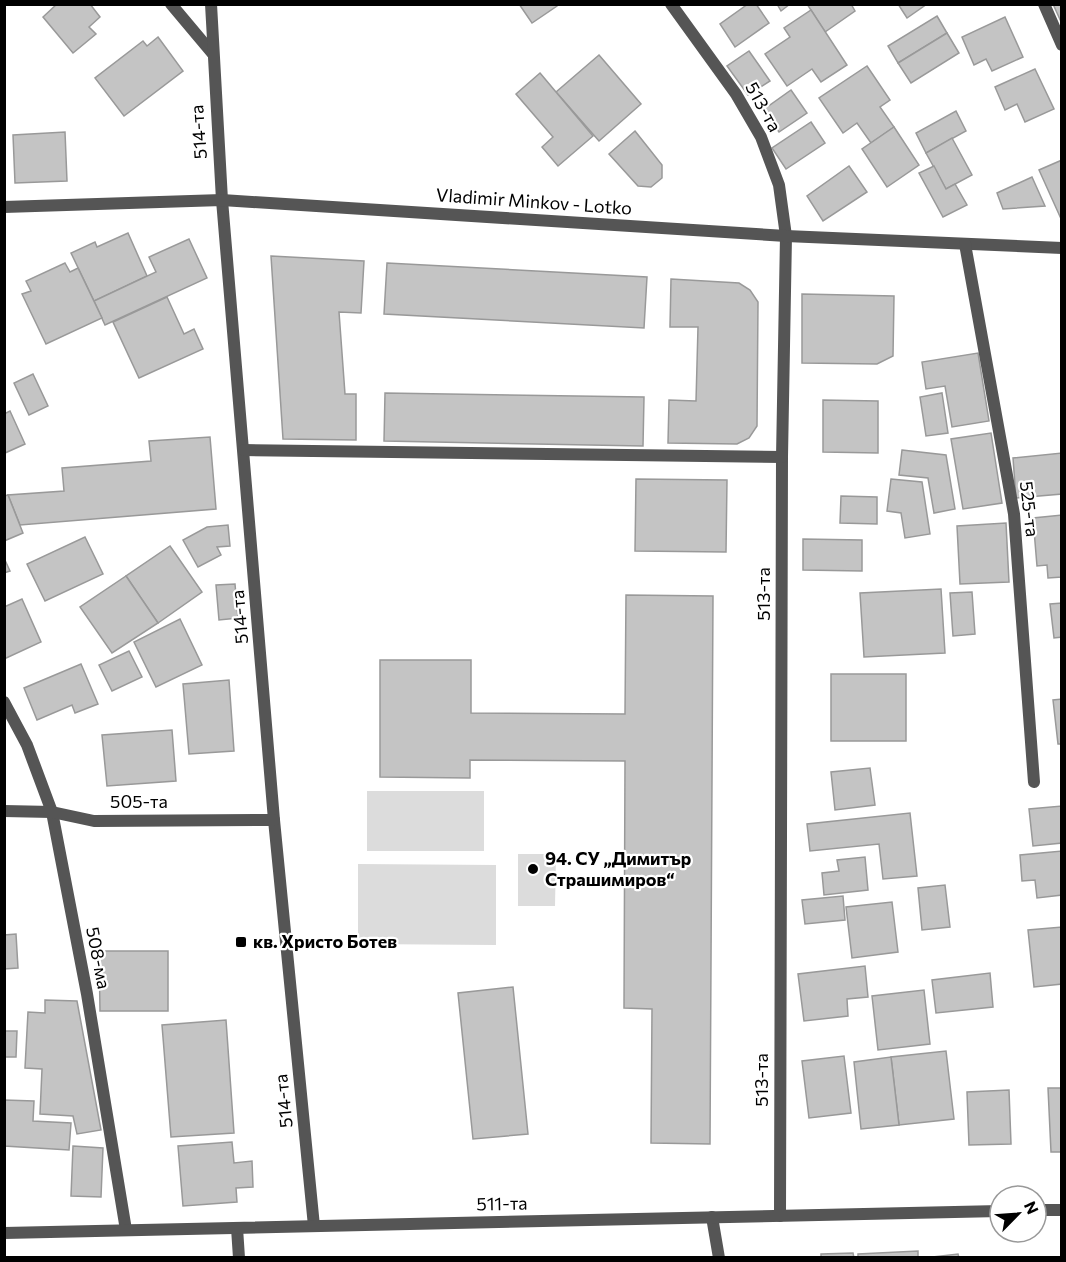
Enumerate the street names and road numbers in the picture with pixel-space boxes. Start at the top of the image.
street label: 513-та [741,78,787,135]
street label: 514-та [185,104,211,160]
street label: Vladimir Minkov - Lotko [435,183,633,219]
street label: 525-та [1016,480,1044,538]
street label: 513-та [752,567,774,621]
street label: 514-та [226,589,252,645]
street label: 505-та [110,790,168,812]
street label: 508-ма [82,925,116,991]
street label: 513-та [750,1053,772,1107]
street label: 514-та [269,1073,297,1129]
street label: 511-та [476,1192,528,1214]

